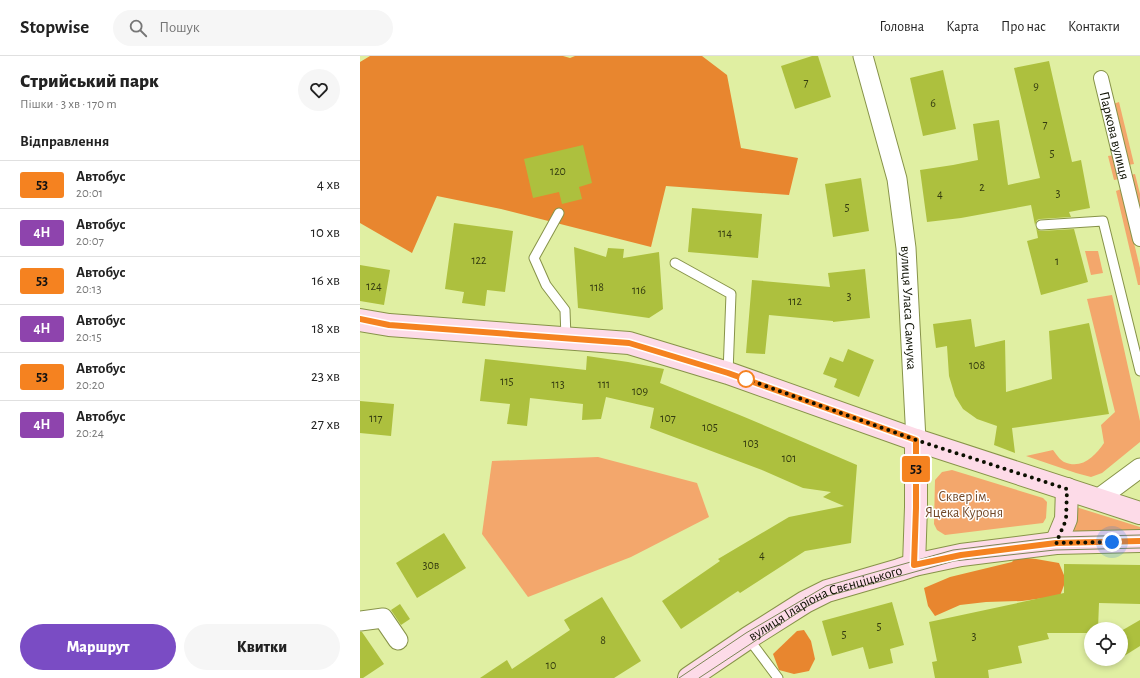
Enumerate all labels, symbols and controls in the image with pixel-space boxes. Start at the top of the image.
search box [113,10,393,46]
icon: search [127,17,149,39]
text: Stopwise [20,18,89,37]
text: Пошук [159,20,200,35]
text: Головна [879,20,924,34]
text: Карта [946,20,979,34]
text: Про нас [1001,20,1046,34]
text: Контакти [1068,20,1120,34]
button: heart [298,69,340,111]
text: Стрийський парк [20,72,159,91]
house number: 7 [803,76,809,88]
house number: 9 [1033,80,1039,92]
street label: Паркова вулиця [1096,90,1131,181]
house number: 6 [930,97,936,109]
text: Пішки · 3 хв · 170 m [20,98,117,111]
house number: 7 [1042,118,1048,130]
text: Відправлення [20,134,109,149]
house number: 5 [1049,147,1055,159]
house number: 120 [550,165,566,177]
text: Автобус [76,169,126,184]
text: 4 хв [317,177,340,192]
text: 53 [36,178,48,192]
house number: 2 [979,181,985,193]
text: 20:01 [76,187,103,200]
house number: 3 [1056,187,1061,199]
house number: 4 [937,188,943,200]
house number: 5 [844,201,850,213]
text: Автобус [76,217,126,232]
text: 10 хв [311,225,340,240]
text: 4Н [34,226,50,240]
house number: 114 [718,227,732,239]
text: 20:07 [76,235,104,248]
street label: вулиця Уласа Самчука [898,245,918,371]
house number: 122 [471,254,487,266]
house number: 1 [1055,255,1059,267]
text: Автобус [76,265,126,280]
text: 16 хв [312,273,340,288]
text: 53 [36,274,48,288]
house number: 124 [366,280,382,292]
house number: 118 [590,281,604,293]
text: 20:13 [76,283,102,296]
house number: 116 [632,284,646,296]
house number: 3 [847,290,852,302]
house number: 112 [788,295,802,307]
text: Автобус [76,313,126,328]
text: 18 хв [312,321,340,336]
text: 4Н [34,322,50,336]
text: 20:15 [76,331,102,344]
house number: 108 [969,359,985,371]
text: Автобус [76,361,126,376]
text: 23 хв [311,369,340,384]
text: 53 [36,370,48,384]
unlabelled marker [737,370,755,388]
house number: 115 [500,375,514,387]
house number: 113 [551,378,565,390]
house number: 111 [598,378,610,390]
text: 20:20 [76,379,105,392]
house number: 109 [632,385,648,397]
text: Автобус [76,409,126,424]
house number: 117 [369,412,383,424]
house number: 107 [660,412,676,424]
text: 27 хв [311,417,340,432]
text: 4Н [34,418,50,432]
house number: 105 [702,421,718,433]
text: 20:24 [76,427,104,440]
house number: 103 [743,437,759,449]
house number: 101 [782,452,796,464]
line badge: 53 [898,456,934,482]
text: 53 [910,462,922,476]
park label: Сквер ім. Яцека Куроня [925,490,1003,520]
your location [1102,532,1122,552]
house number: 4 [759,549,765,561]
house number: 30в [423,559,440,571]
street label: вулиця Іларіона Свєнціцького [746,563,904,644]
house number: 5 [876,620,882,632]
map controls [1084,622,1128,666]
button: locate [1084,622,1128,666]
button: Маршрут [20,624,176,670]
button: Квитки [184,624,340,670]
house number: 5 [841,628,847,640]
house number: 3 [972,630,977,642]
house number: 8 [600,634,606,646]
house number: 10 [546,659,556,671]

